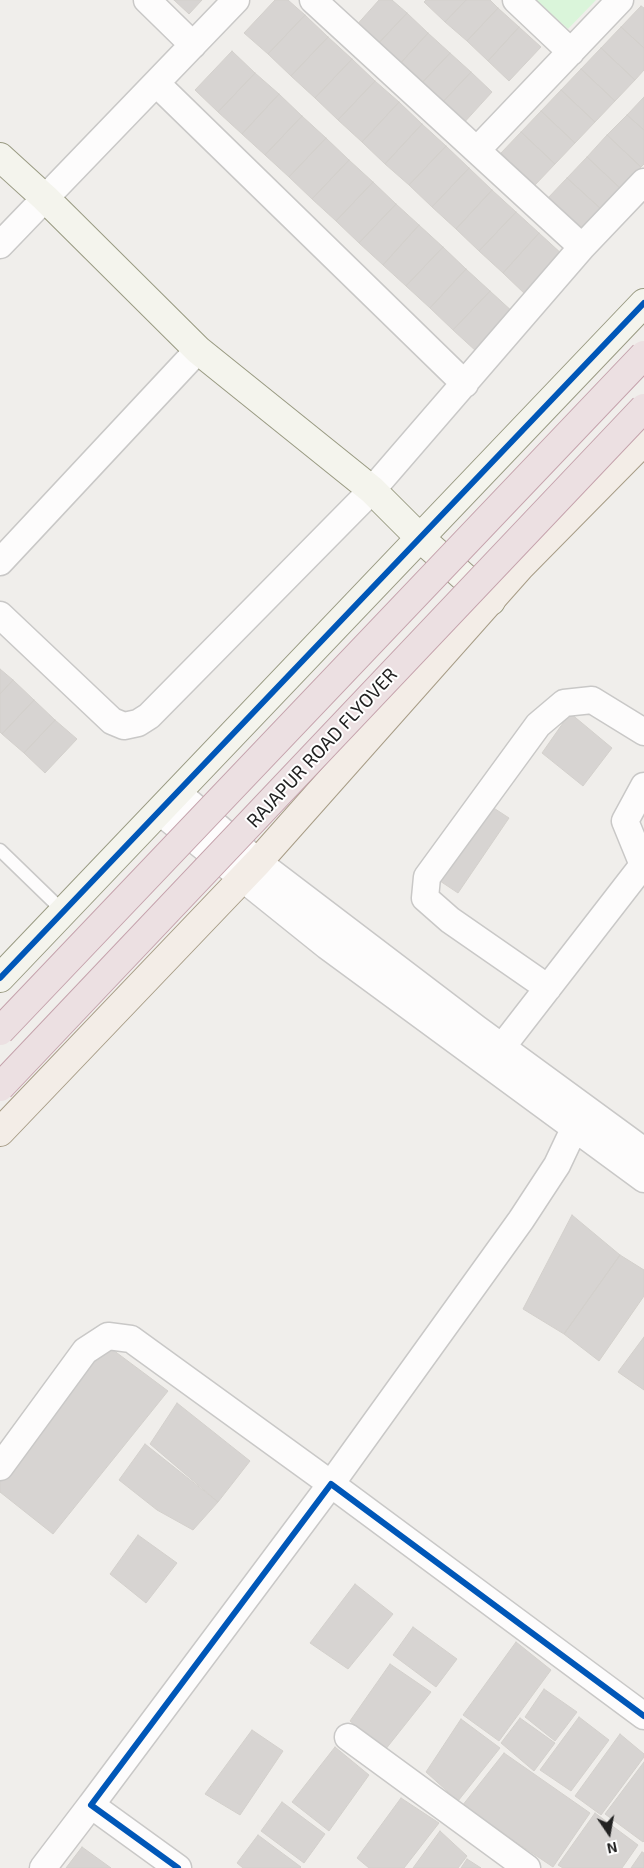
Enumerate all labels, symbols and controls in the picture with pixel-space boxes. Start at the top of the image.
street label: RAJAPUR ROAD FLYOVER [242,663,402,833]
north arrow [584,1808,634,1858]
text: N [606,1839,619,1858]

